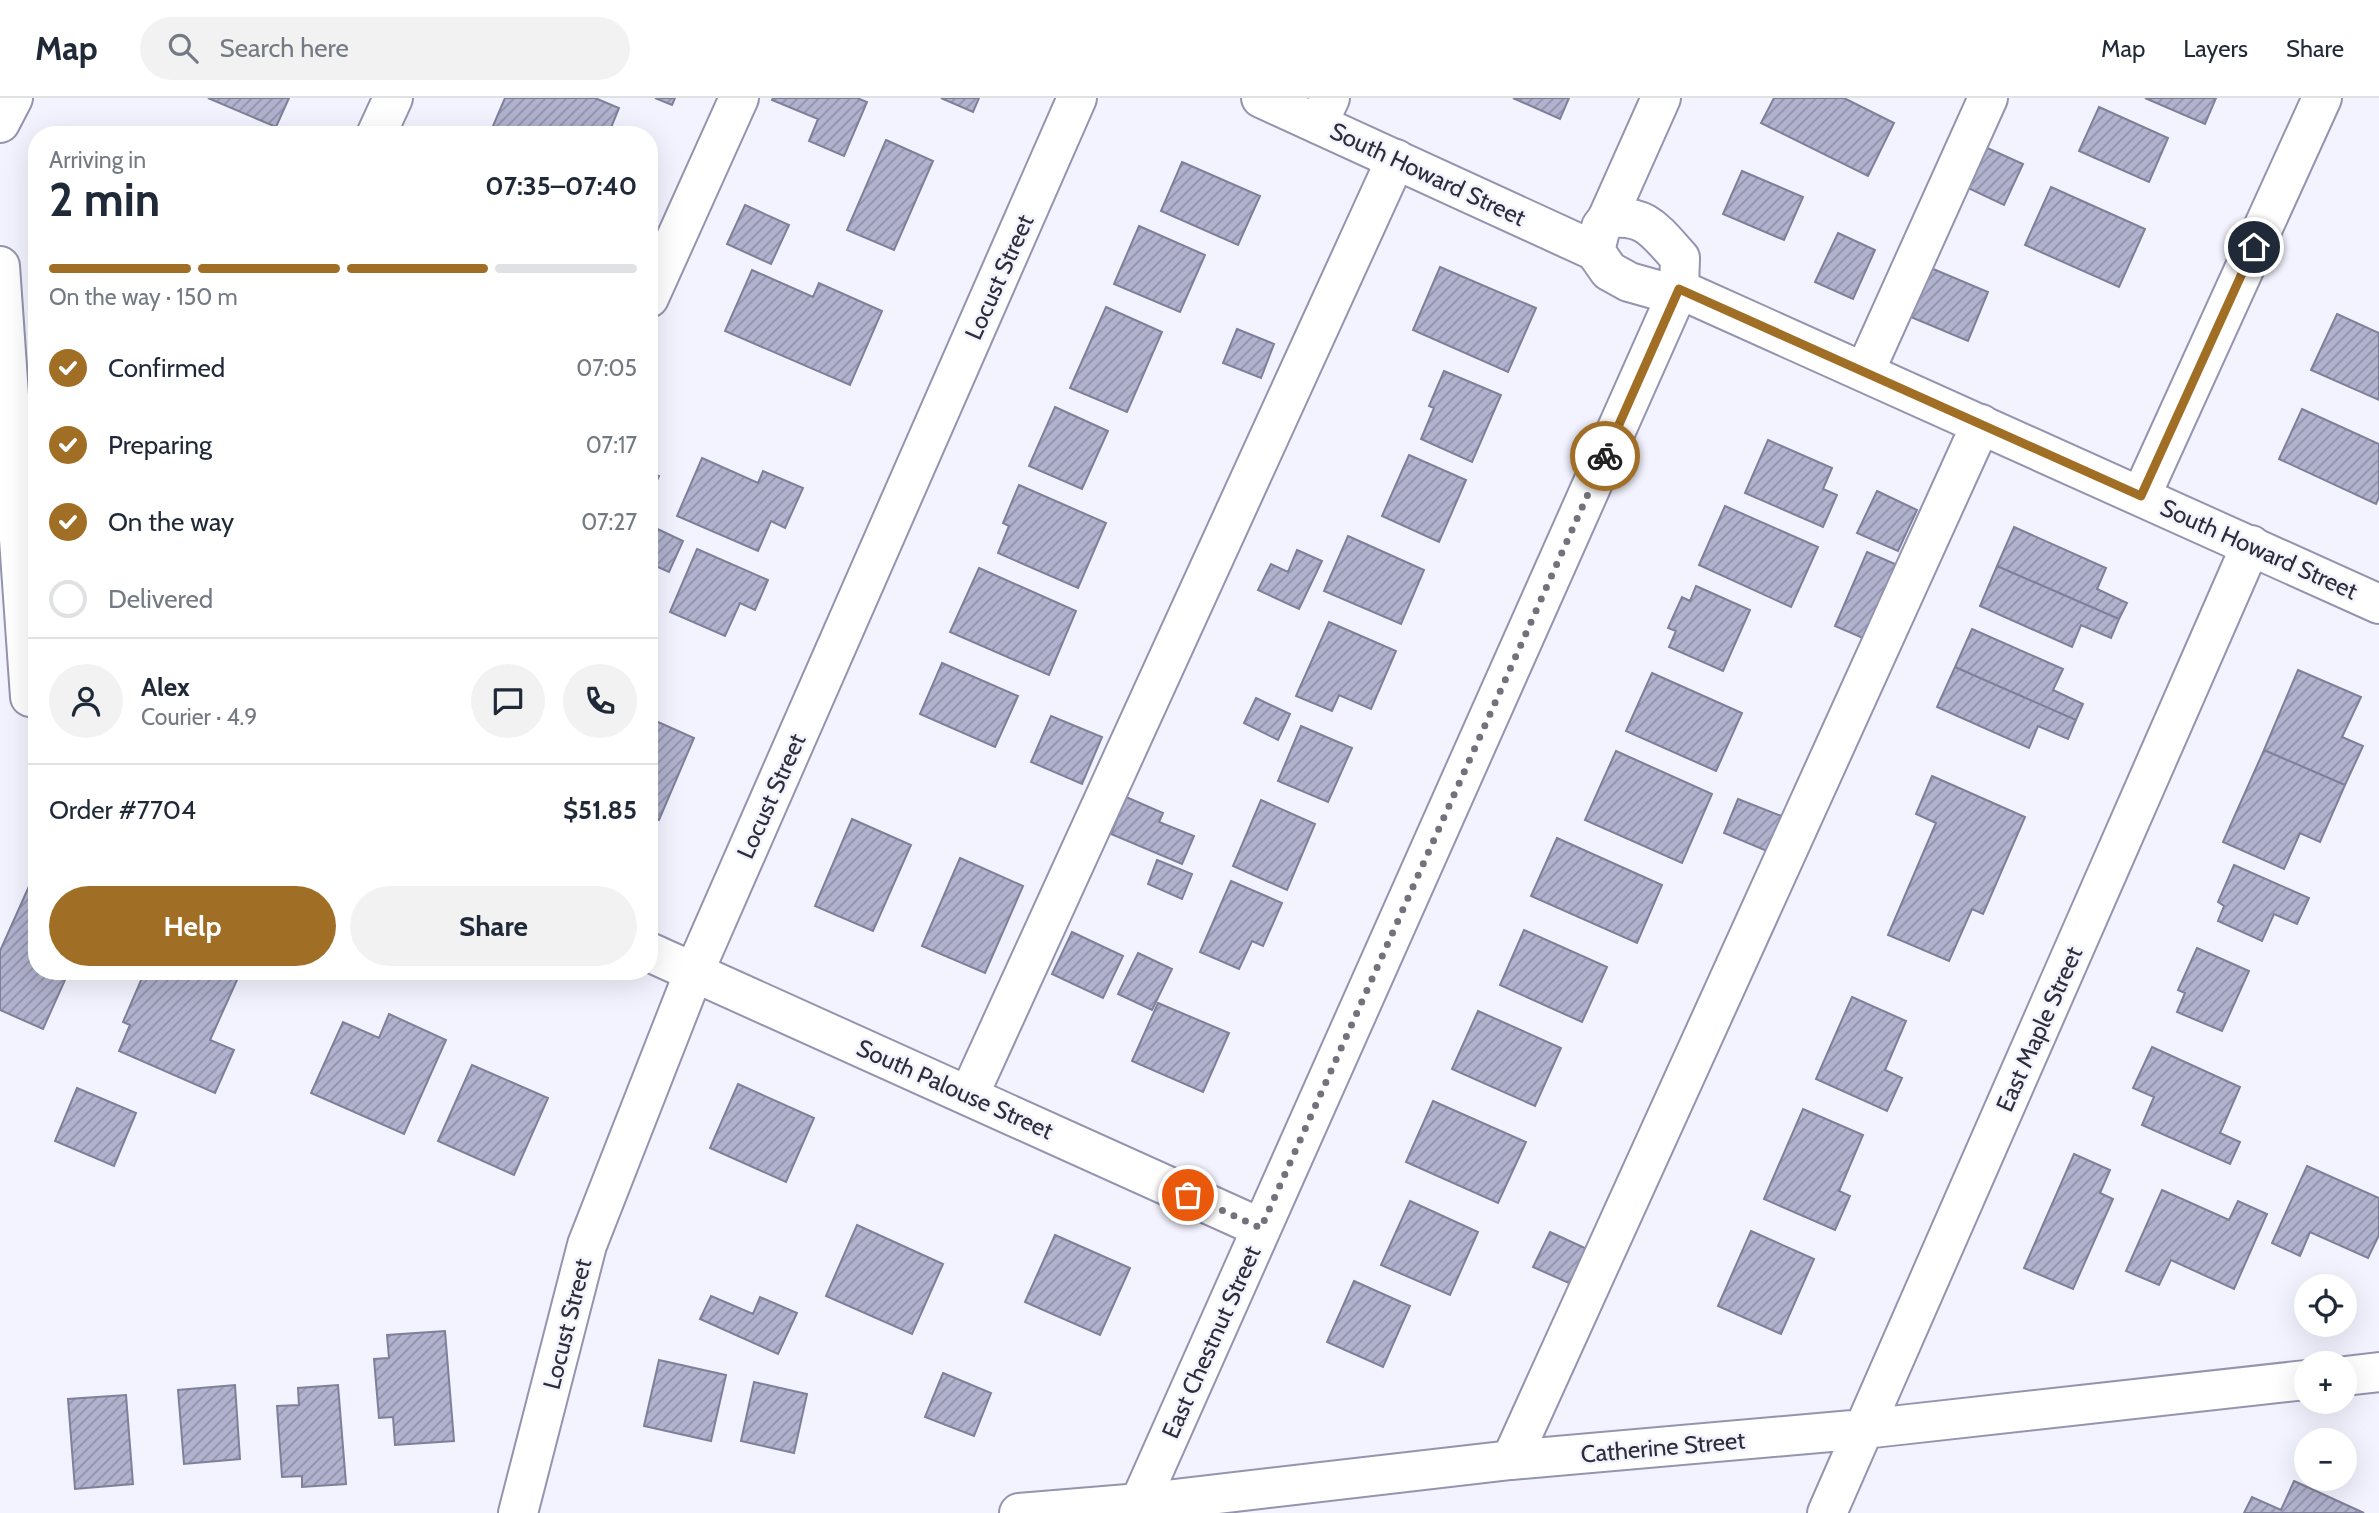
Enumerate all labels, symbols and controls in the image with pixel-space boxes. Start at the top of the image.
search box [140,17,630,80]
text: Map [35,28,98,68]
icon: search [164,29,202,67]
text: Search here [220,32,349,64]
text: Map [2101,34,2145,63]
text: Layers [2183,34,2248,63]
text: Share [2286,34,2344,63]
street label: South Howard Street [1326,116,1530,232]
text: Arriving in [49,146,146,174]
text: 07:35–07:40 [485,170,637,202]
text: 2 min [49,172,160,228]
street label: Locust Street [959,210,1039,344]
pin [2224,217,2284,277]
icon: home [2235,228,2273,266]
text: On the way · 150 m [49,283,238,311]
icon: check [49,349,87,387]
text: Confirmed [108,352,225,384]
text: 07:05 [576,354,637,382]
courier [1570,421,1640,491]
icon: check [49,426,87,464]
text: Preparing [108,429,212,461]
text: 07:17 [586,431,637,459]
icon: bike [1586,437,1624,475]
street label: South Howard Street [2156,493,2362,605]
icon: check [49,503,87,541]
text: On the way [108,506,234,538]
text: 07:27 [581,508,637,536]
text: Delivered [108,583,213,615]
button: person [49,664,123,738]
button: chat [471,664,545,738]
button: phone [563,664,637,738]
text: Alex [141,671,190,703]
text: Courier · 4.9 [141,703,257,731]
street label: Locust Street [731,729,811,863]
text: Order #7704 [49,794,196,826]
text: $51.85 [563,794,637,826]
button: Help [49,886,336,966]
button: Share [350,886,637,966]
street label: East Maple Street [1990,942,2088,1116]
street label: South Palouse Street [852,1033,1058,1145]
pin [1158,1165,1218,1225]
icon: bag [1169,1176,1207,1214]
street label: East Chestnut Street [1156,1241,1266,1443]
street label: Locust Street [537,1256,597,1392]
map controls [2294,1274,2357,1491]
button: locate [2294,1274,2357,1337]
button: + [2294,1351,2357,1414]
street label: Catherine Street [1580,1425,1746,1469]
button: − [2294,1428,2357,1491]

